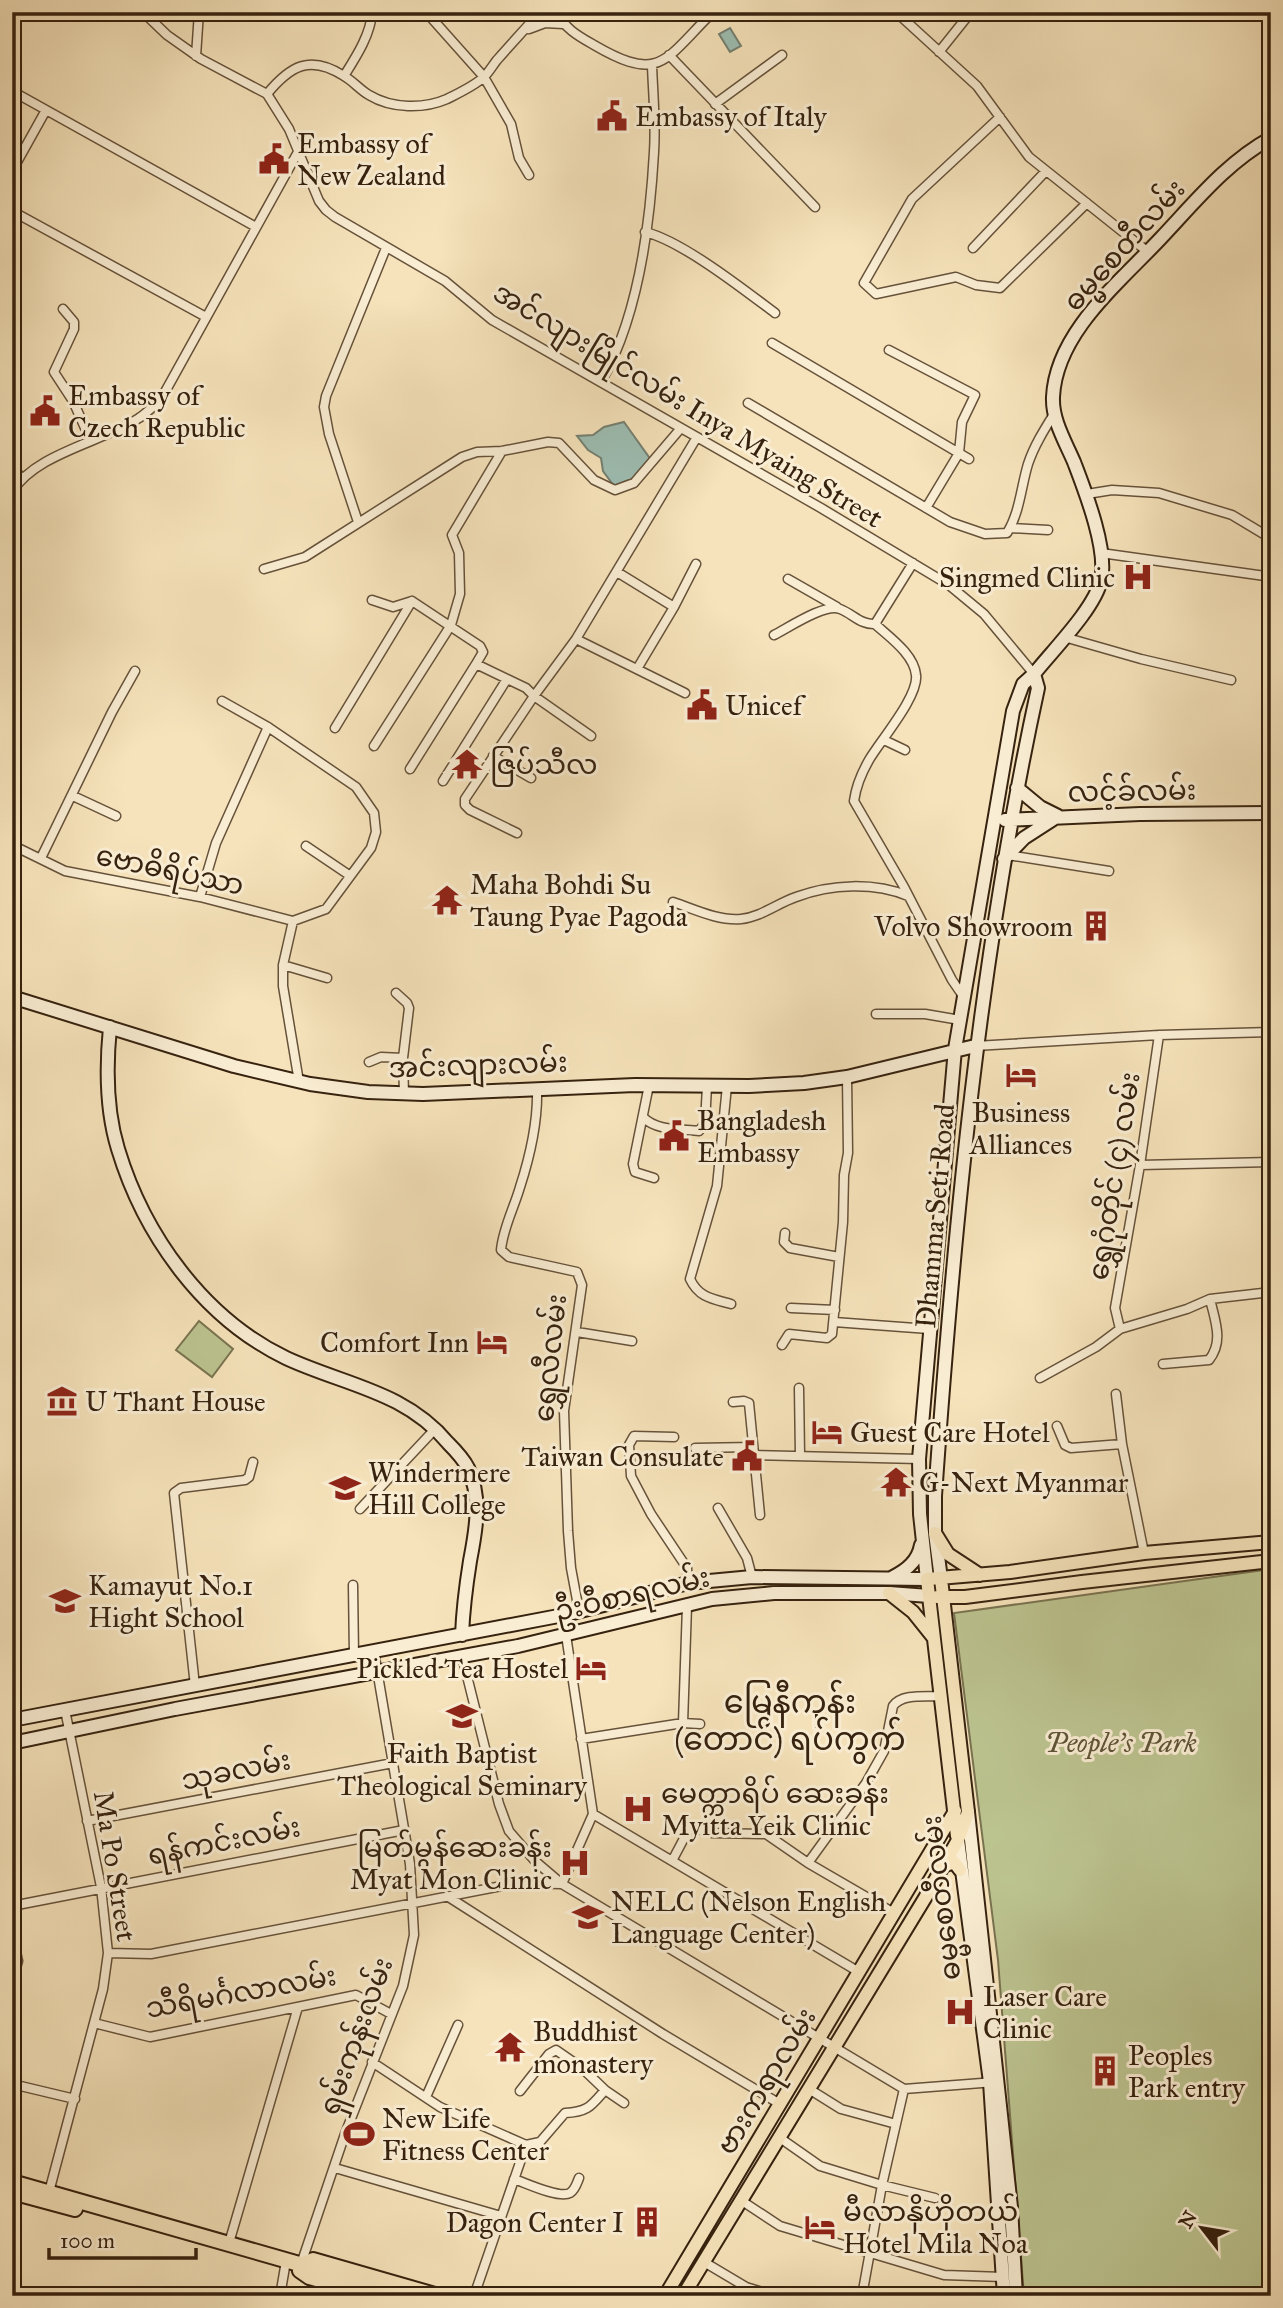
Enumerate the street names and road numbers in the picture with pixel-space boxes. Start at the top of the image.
street label: ဓမ္မစေတီလမ်း [1055,171,1197,322]
street label: အင်လျားမြိုင်လမ်း Inya Myaing Street [484,274,890,540]
street label: လင့်ခ်လမ်း [1067,771,1197,812]
street label: ဗောဓိရိပ်သာ [92,836,247,908]
street label: အင်းလျားလမ်း [388,1043,568,1091]
street label: ရွှေဂုံတိုင် (၄) လမ်း [1079,1069,1153,1283]
street label: Dhamma Seti Road [908,1102,962,1330]
street label: ရွှေလီလမ်း [525,1292,579,1424]
street label: ဦးဝီစာရလမ်း [551,1558,714,1634]
street label: သုခလမ်း [178,1741,295,1803]
street label: Ma Po Street [86,1788,144,1944]
street label: ရန်ကင်းလမ်း [145,1808,304,1878]
street label: ဓမ္မစေတီလမ်း [913,1813,974,1982]
street label: ရှမ်းကုန်းလမ်း [310,1952,405,2121]
street label: သီရိမင်္ဂလာလမ်း [143,1957,340,2031]
street label: ဗားကရာလမ်း [708,2001,828,2163]

